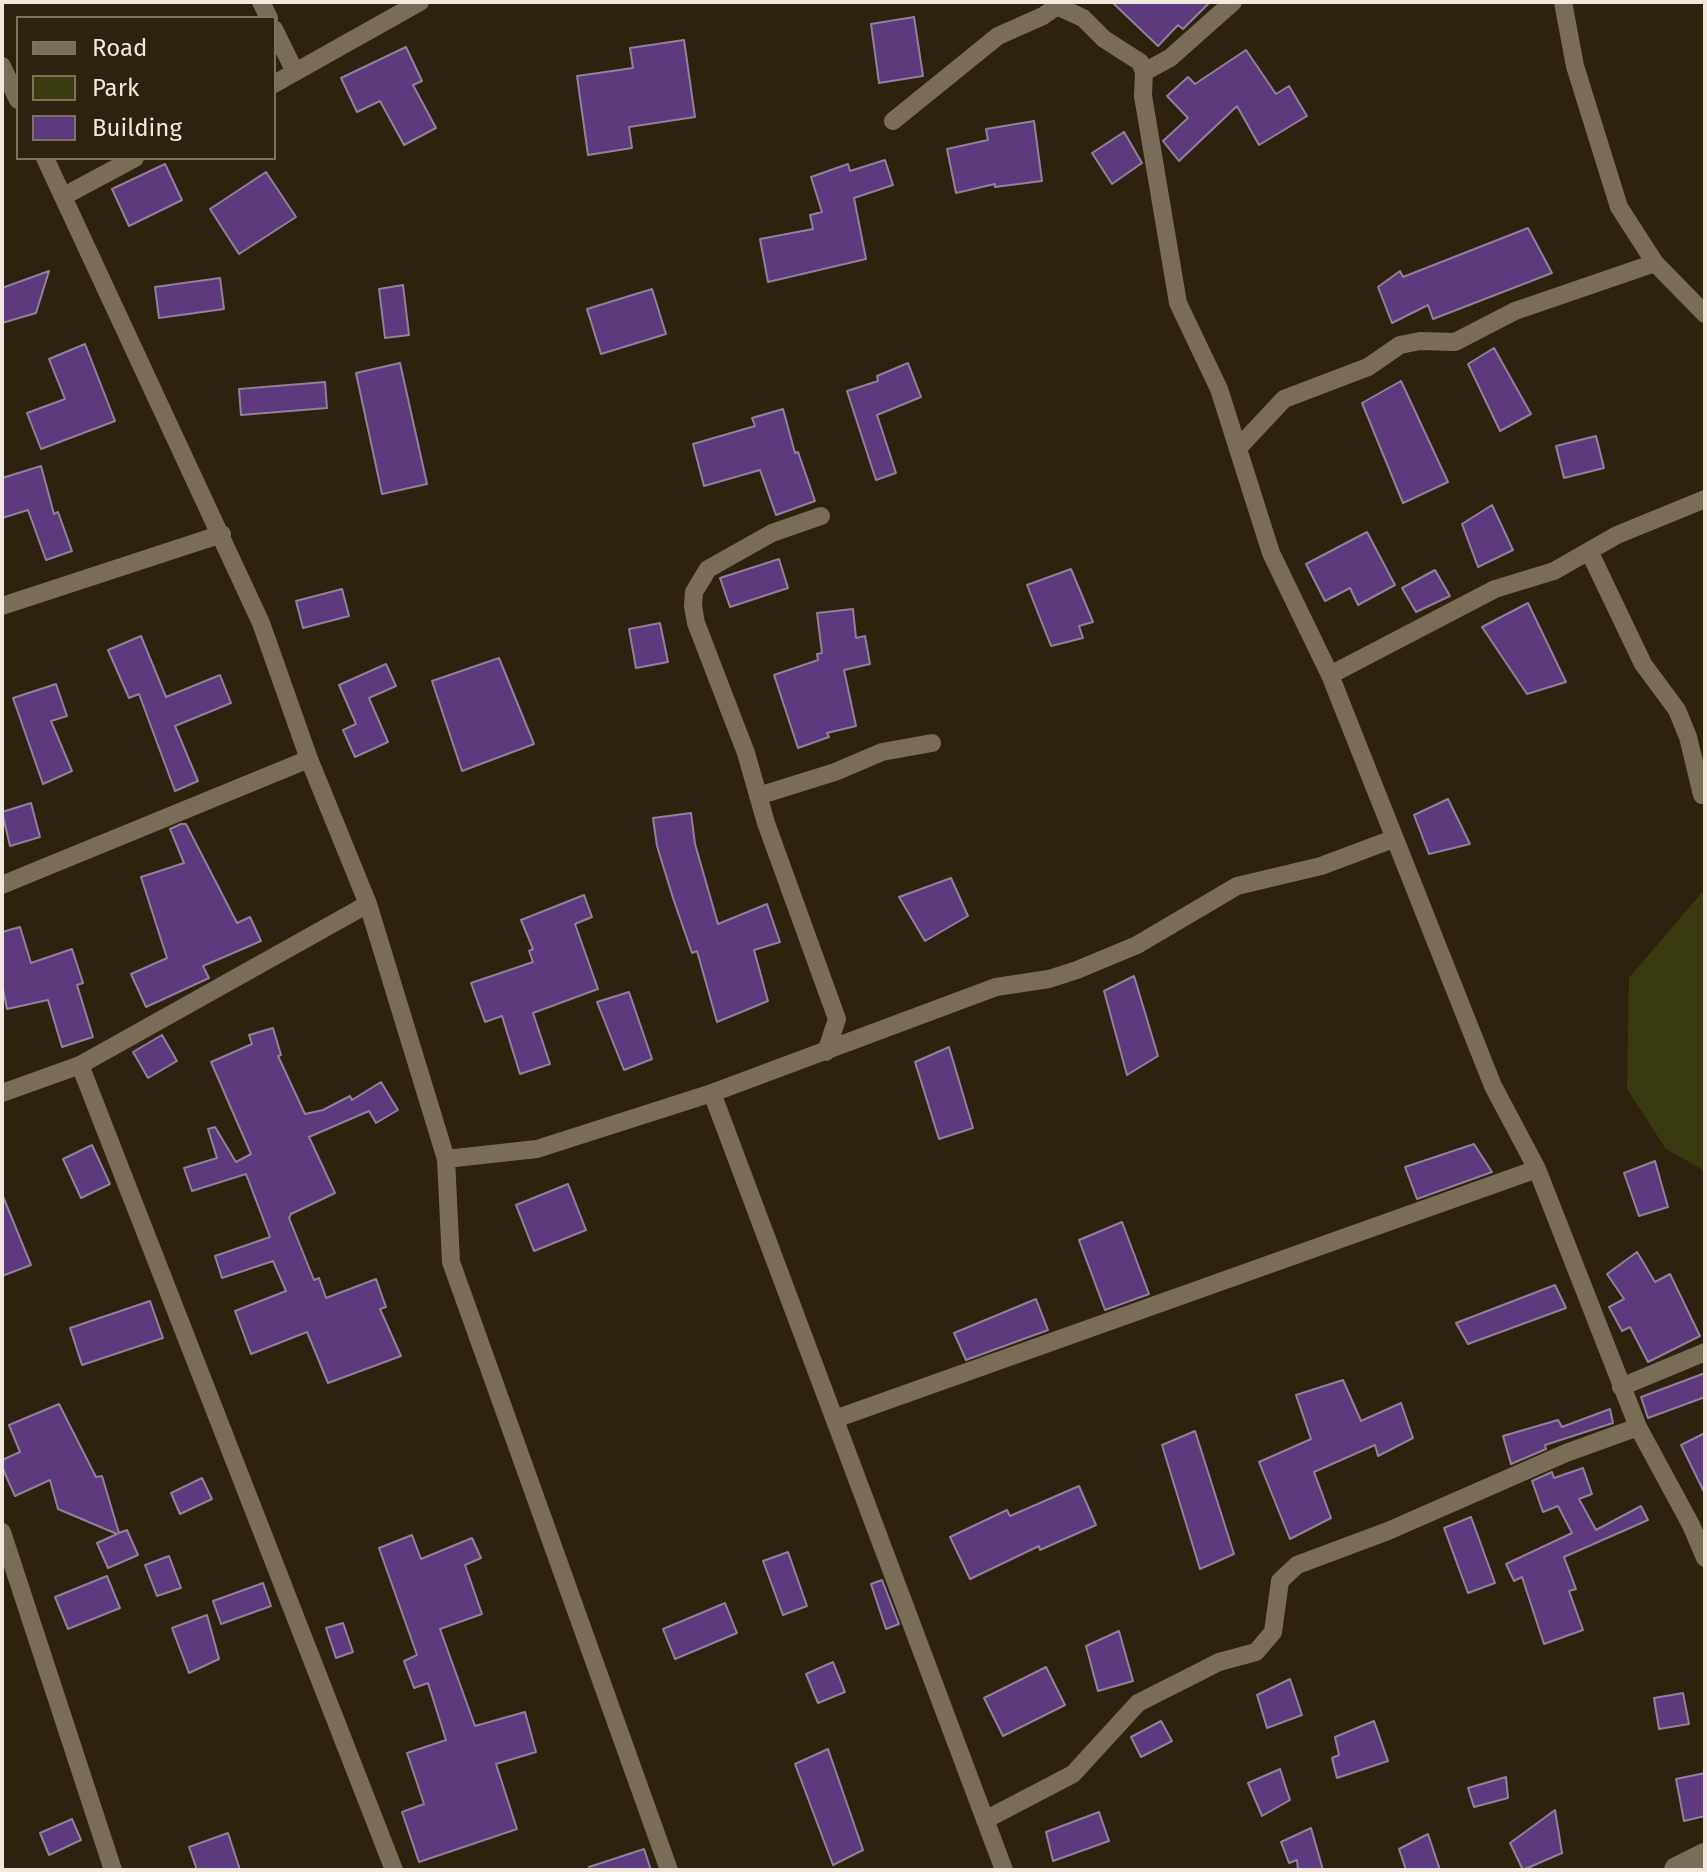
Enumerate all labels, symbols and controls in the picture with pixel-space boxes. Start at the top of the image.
legend [16,16,276,160]
text: Road [92,34,147,62]
text: Park [92,74,139,102]
text: Building [92,114,182,142]

